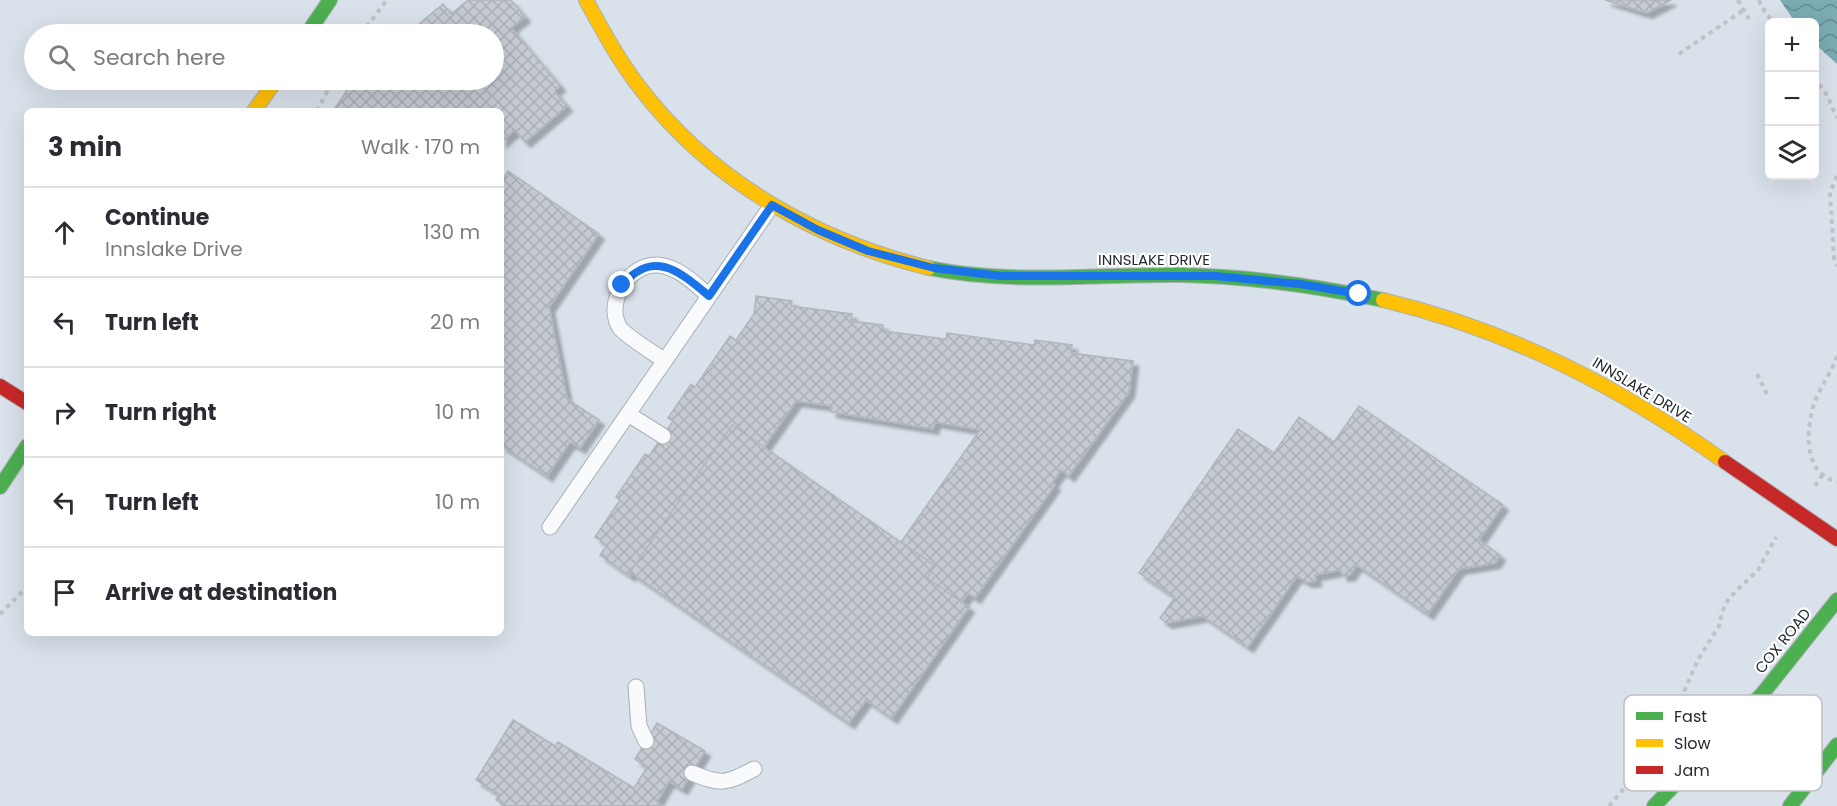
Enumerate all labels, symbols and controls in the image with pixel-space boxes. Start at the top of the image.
map controls [1765,18,1819,180]
button: + [1765,18,1819,72]
search box [24,24,504,90]
icon: search [45,41,78,74]
text: Search here [93,42,226,73]
button: − [1765,72,1819,126]
button: layers [1765,126,1819,180]
text: 3 min [48,129,122,165]
text: Walk · 170 m [361,133,480,161]
text: Continue [105,202,209,233]
icon: ahead [48,216,81,249]
text: 130 m [423,218,480,246]
text: Innslake Drive [105,235,243,263]
street label: INNSLAKE DRIVE [1098,249,1210,270]
route end [608,271,634,297]
route start [1345,280,1371,306]
icon: left [48,306,81,339]
text: Turn left [105,307,199,338]
text: 20 m [430,308,480,336]
street label: INNSLAKE DRIVE [1589,352,1696,427]
icon: right [48,396,81,429]
text: Turn right [105,397,216,428]
text: 10 m [435,398,480,426]
icon: left [48,486,81,519]
text: Turn left [105,487,199,518]
text: 10 m [435,488,480,516]
icon: arrive [48,576,81,609]
text: Arrive at destination [105,577,337,608]
street label: COX ROAD [1750,604,1815,678]
legend [1624,695,1822,791]
text: Fast [1674,705,1707,728]
text: Slow [1674,732,1711,755]
text: Jam [1674,759,1710,782]

